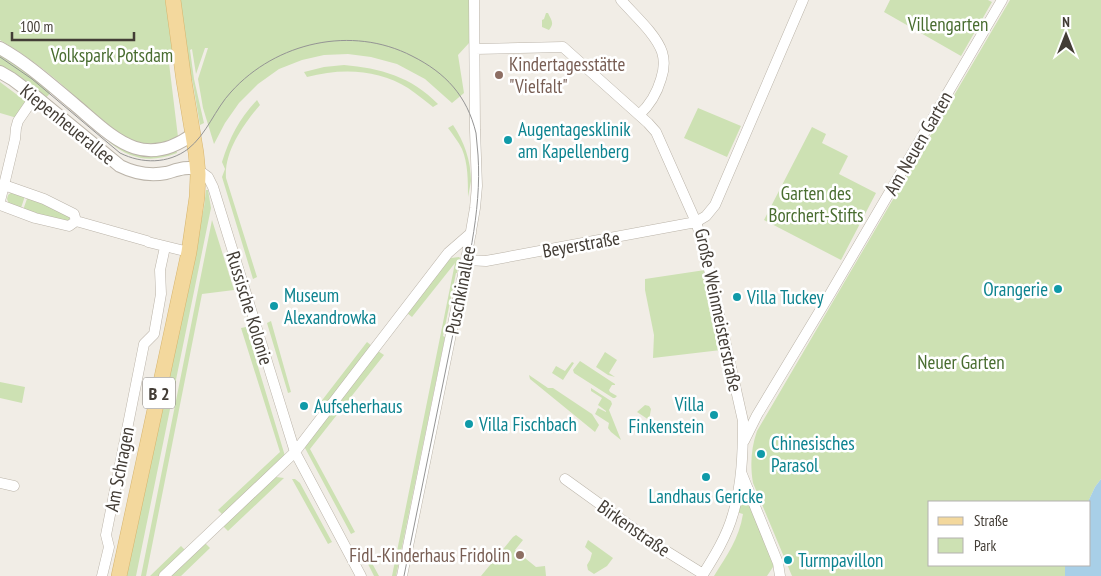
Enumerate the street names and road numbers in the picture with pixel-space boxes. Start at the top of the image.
street label: Kiepenheuerallee [16,78,120,170]
street label: Am Neuen Garten [879,87,957,199]
street label: Beyerstraße [540,225,622,263]
street label: Große Weinmeisterstraße [690,226,748,394]
street label: Puschkinallee [440,244,480,336]
street label: Russische Kolonie [221,248,279,368]
road number: B 2 [143,378,175,408]
street label: Am Schragen [99,425,139,513]
street label: Birkenstraße [593,494,675,562]

